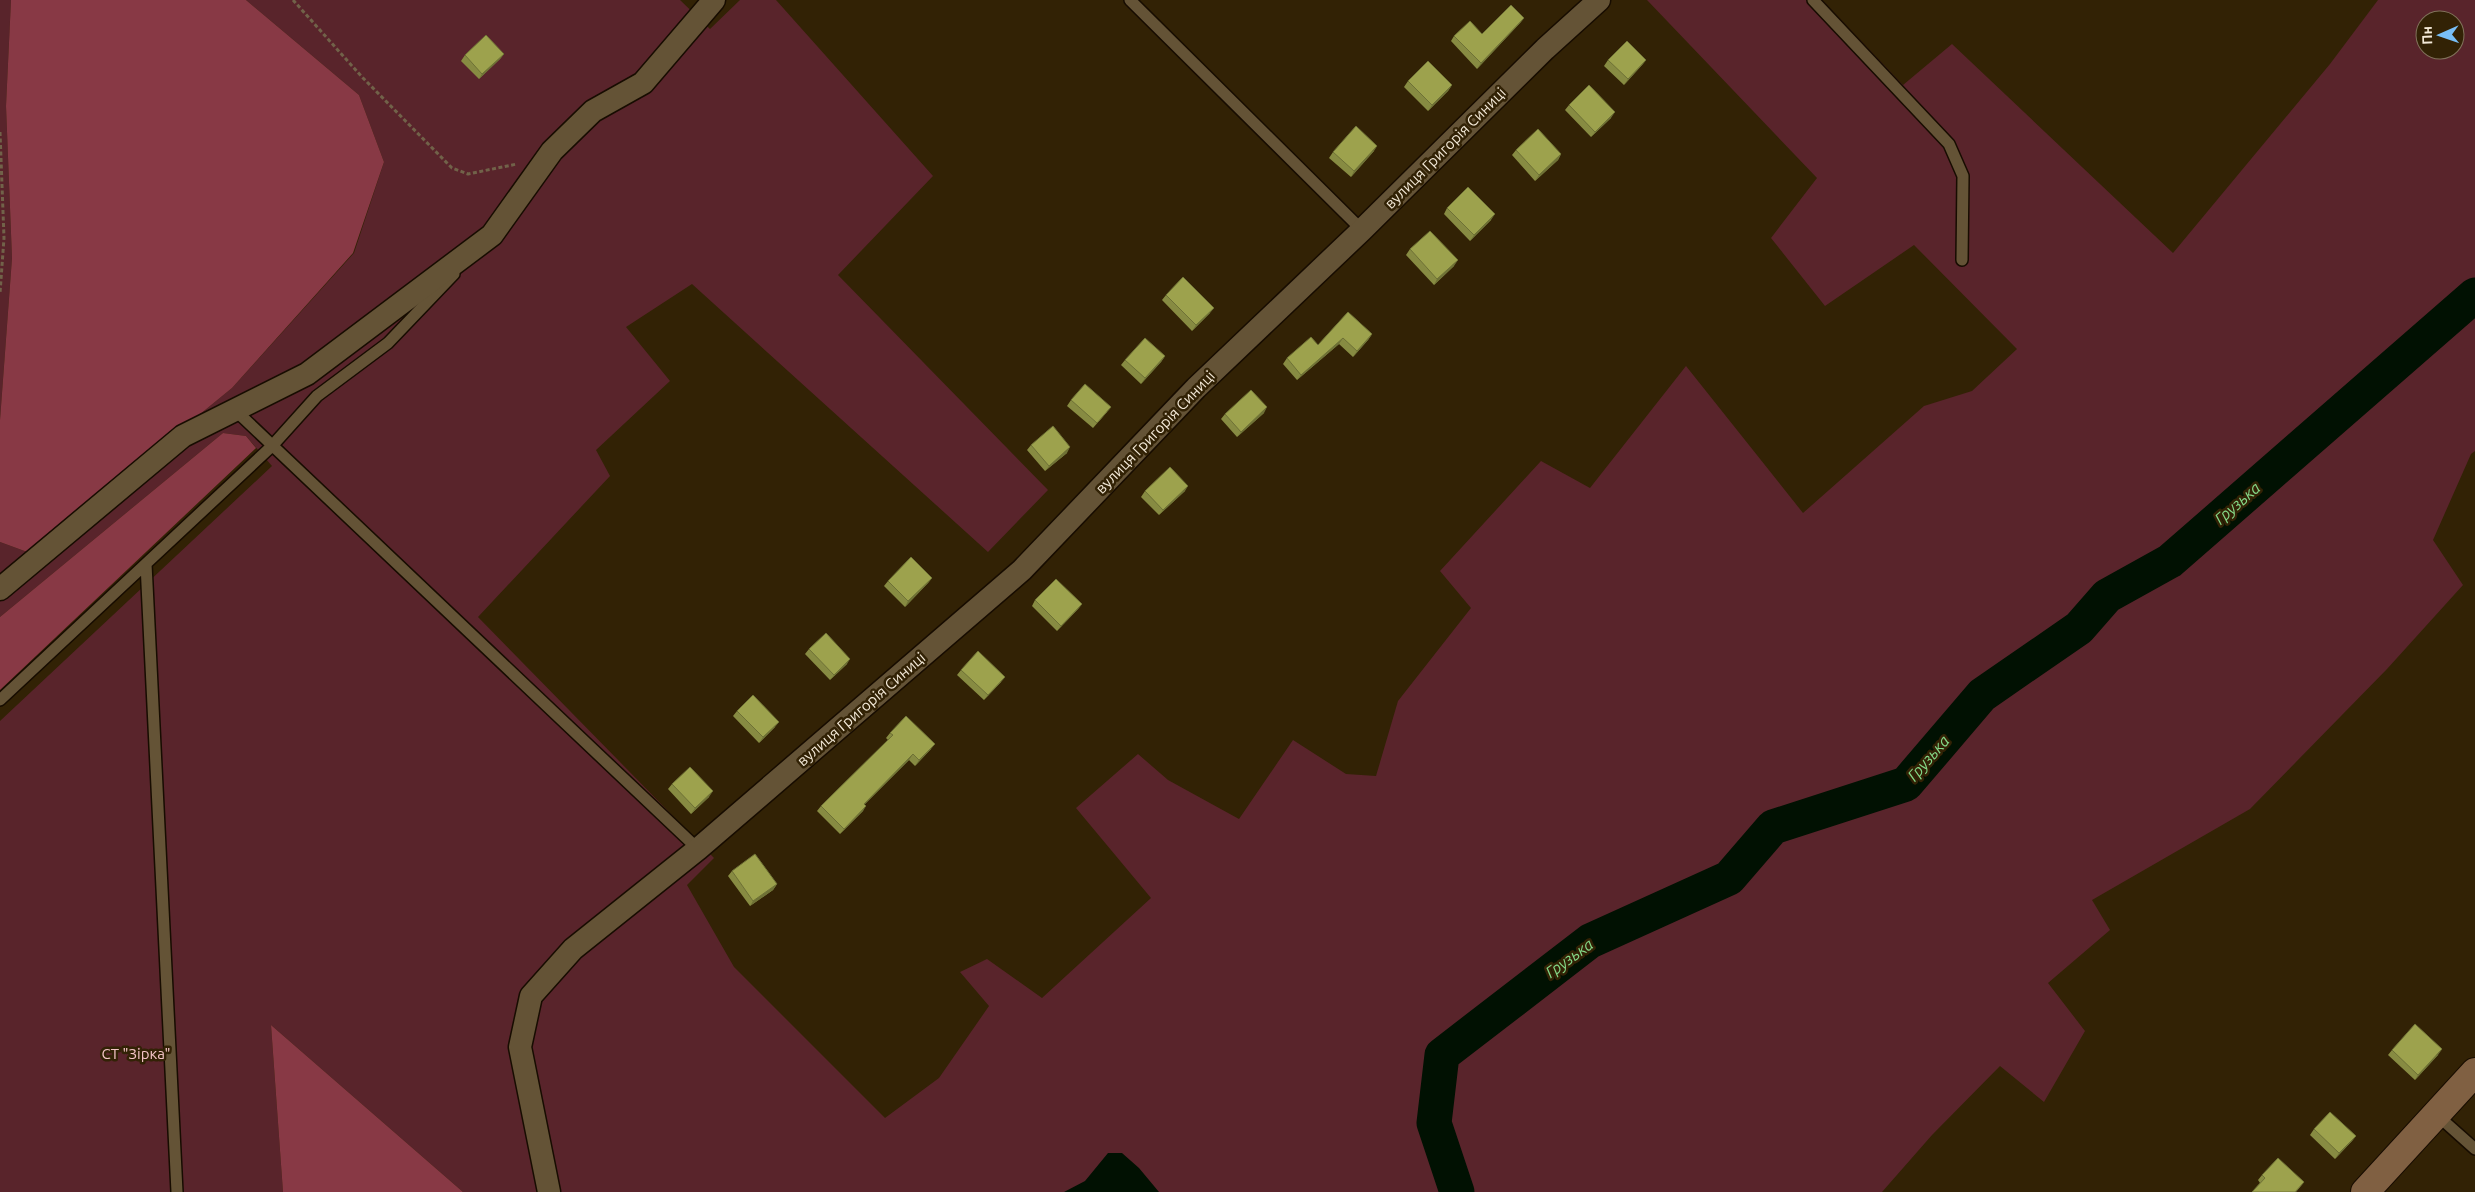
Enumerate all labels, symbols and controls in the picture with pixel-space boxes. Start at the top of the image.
north arrow [2415,10,2465,60]
text: Пн [2419,26,2435,45]
street label: вулиця Григорія Синиці [1381,84,1509,212]
street label: вулиця Григорія Синиці [1092,367,1218,497]
water label: Грузька [2211,478,2264,528]
street label: вулиця Григорія Синиці [794,649,928,769]
water label: Грузька [1903,731,1953,784]
water label: Грузька [1542,934,1597,981]
park label: СТ "Зірка" [101,1045,171,1062]

